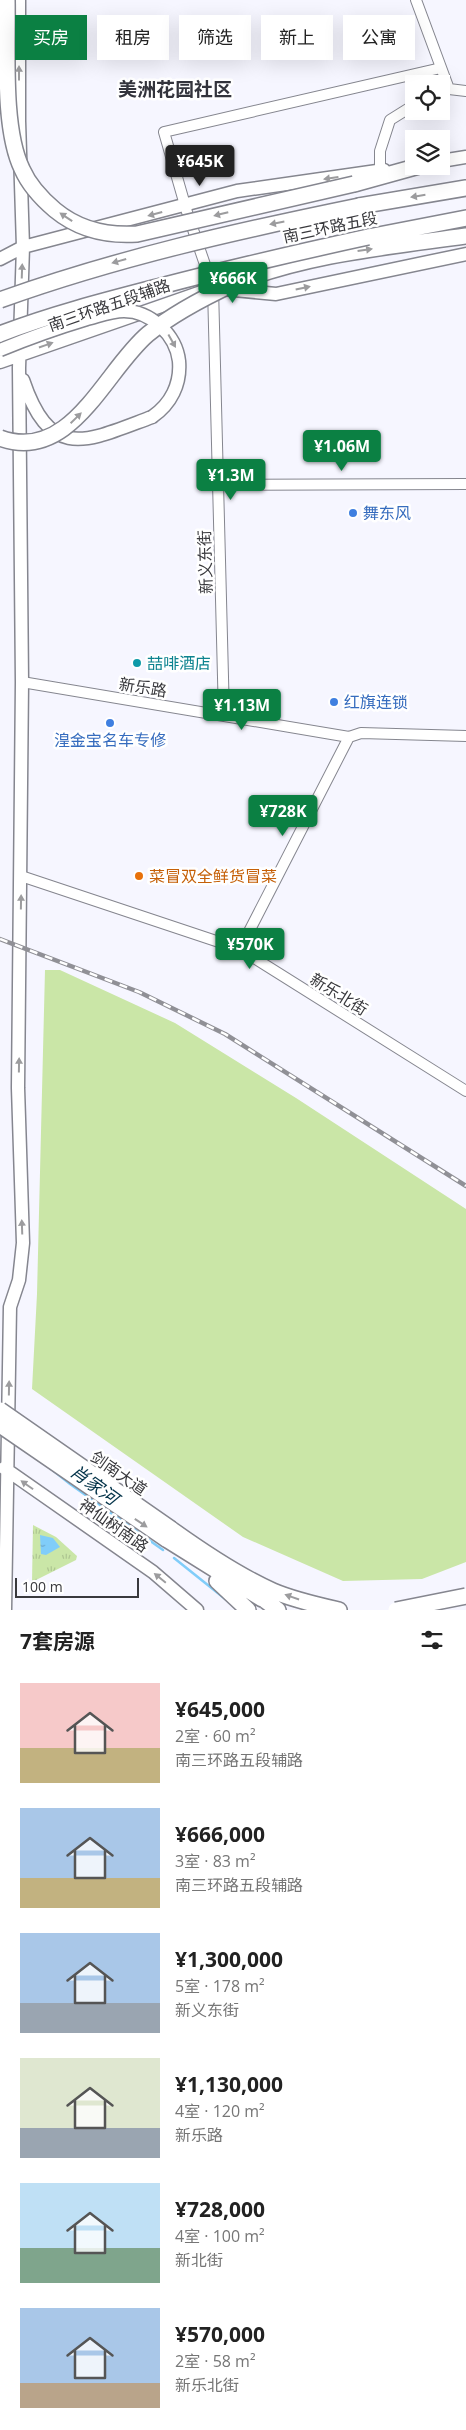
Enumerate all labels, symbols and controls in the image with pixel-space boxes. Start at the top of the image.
chip: 买房 [15,15,87,60]
chip: 租房 [97,15,169,60]
chip: 筛选 [179,15,251,60]
chip: 新上 [261,15,333,60]
chip: 公寓 [343,15,415,60]
one-way arrow [15,65,23,81]
map controls [405,75,450,175]
button: locate [405,75,450,120]
district label: 美洲花园社区 [118,76,232,102]
button: layers [405,130,450,175]
pin: ¥645K [165,144,235,187]
text: ¥645K [176,150,224,172]
one-way arrow [323,174,339,182]
one-way arrow [410,193,426,201]
street label: 南三环路五段 [281,206,379,248]
one-way arrow [147,210,163,218]
one-way arrow [214,211,229,219]
one-way arrow [59,213,72,222]
one-way arrow [268,219,284,227]
one-way arrow [357,246,373,254]
one-way arrow [111,258,126,266]
one-way arrow [18,262,26,278]
pin: ¥666K [198,262,268,304]
text: ¥666K [209,267,257,289]
street label: 南三环路五段辅路 [45,274,173,336]
one-way arrow [295,284,311,292]
one-way arrow [168,334,176,349]
one-way arrow [38,341,53,348]
one-way arrow [70,412,82,424]
pin: ¥1.06M [301,430,383,472]
text: ¥1.06M [314,435,370,457]
pin: ¥1.3M [196,458,266,501]
text: ¥1.3M [207,464,255,486]
place label: 舞东风 [363,502,411,524]
marker: 舞东风 [347,507,359,519]
street label: 新义东街 [193,530,217,594]
place label: 喆啡酒店 [147,652,211,674]
marker: 喆啡酒店 [131,657,143,669]
street label: 新乐路 [118,672,168,702]
pin: ¥1.13M [201,688,283,731]
place label: 红旗连锁 [344,691,408,713]
text: ¥1.13M [214,694,270,716]
marker: 红旗连锁 [328,696,340,708]
marker: 湟金宝名车专修 [104,717,116,729]
place label: 湟金宝名车专修 [54,729,166,751]
pin: ¥728K [248,794,318,837]
text: ¥728K [259,800,307,822]
place label: 菜冒双全鲜货冒菜 [149,865,277,887]
marker: 菜冒双全鲜货冒菜 [133,870,145,882]
one-way arrow [17,894,25,910]
pin: ¥570K [215,928,285,970]
text: ¥570K [226,933,274,955]
street label: 新乐北街 [306,968,372,1020]
one-way arrow [15,1056,23,1072]
one-way arrow [18,1219,26,1235]
one-way arrow [5,1380,13,1396]
street label: 剑南大道 [86,1446,152,1500]
water label: 肖家河 [66,1459,126,1512]
one-way arrow [20,1480,34,1490]
street label: 神仙树南路 [75,1493,153,1557]
one-way arrow [134,1518,148,1528]
one-way arrow [154,1573,167,1584]
scale bar [15,1575,139,1598]
text: 100 m [22,1577,63,1596]
one-way arrow [284,1593,299,1601]
icon: filters [418,1626,446,1654]
text: 7套房源 [20,1627,95,1655]
text: ¥645,000 [175,1695,265,1723]
icon: home [60,1703,120,1763]
text: 2室 · 60 m² [175,1725,256,1747]
text: 南三环路五段辅路 [175,1749,303,1771]
text: ¥666,000 [175,1820,265,1848]
icon: home [60,1828,120,1888]
text: 3室 · 83 m² [175,1850,256,1872]
text: 南三环路五段辅路 [175,1874,303,1896]
text: ¥1,300,000 [175,1945,283,1973]
icon: home [60,1953,120,2013]
text: 5室 · 178 m² [175,1975,265,1997]
text: 新义东街 [175,1999,239,2021]
text: ¥1,130,000 [175,2070,283,2098]
icon: home [60,2078,120,2138]
text: 4室 · 120 m² [175,2100,265,2122]
text: 新乐路 [175,2124,223,2146]
text: ¥728,000 [175,2195,265,2223]
icon: home [60,2203,120,2263]
text: 4室 · 100 m² [175,2225,265,2247]
text: 新北街 [175,2249,223,2271]
text: ¥570,000 [175,2320,265,2348]
icon: home [60,2328,120,2388]
text: 2室 · 58 m² [175,2350,256,2372]
text: 新乐北街 [175,2374,239,2396]

